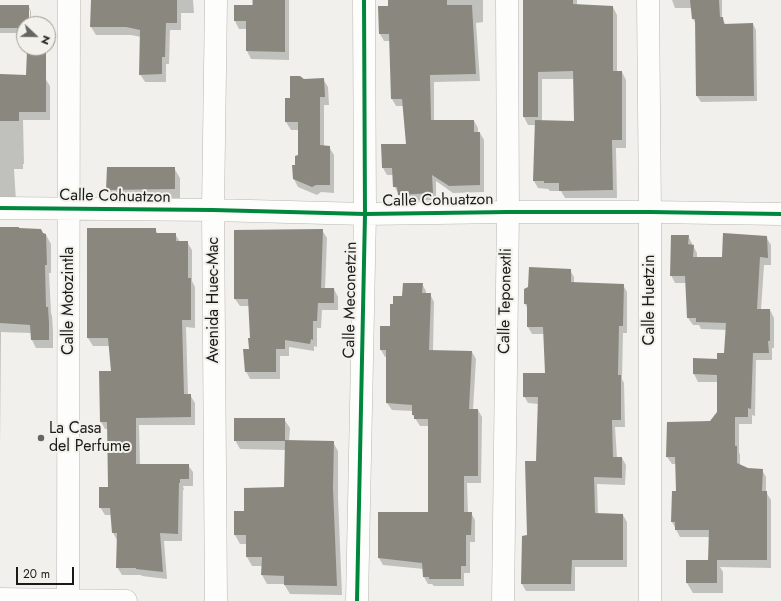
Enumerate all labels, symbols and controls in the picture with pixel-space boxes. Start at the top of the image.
north arrow [16,16,56,56]
text: N [37,33,55,47]
street label: Calle Cohuatzon [59,186,171,208]
street label: Calle Cohuatzon [382,190,494,212]
street label: Avenida Huec-Mac [204,237,224,363]
street label: Calle Meconetzin [340,241,362,359]
street label: Calle Motozintla [59,247,79,355]
street label: Calle Teponextli [495,248,517,354]
street label: Calle Huetzin [640,255,660,345]
place label: La Casa del Perfume [49,419,131,457]
marker: La Casa del Perfume [36,433,46,443]
scale bar [18,559,76,585]
text: 20 m [23,565,50,583]

